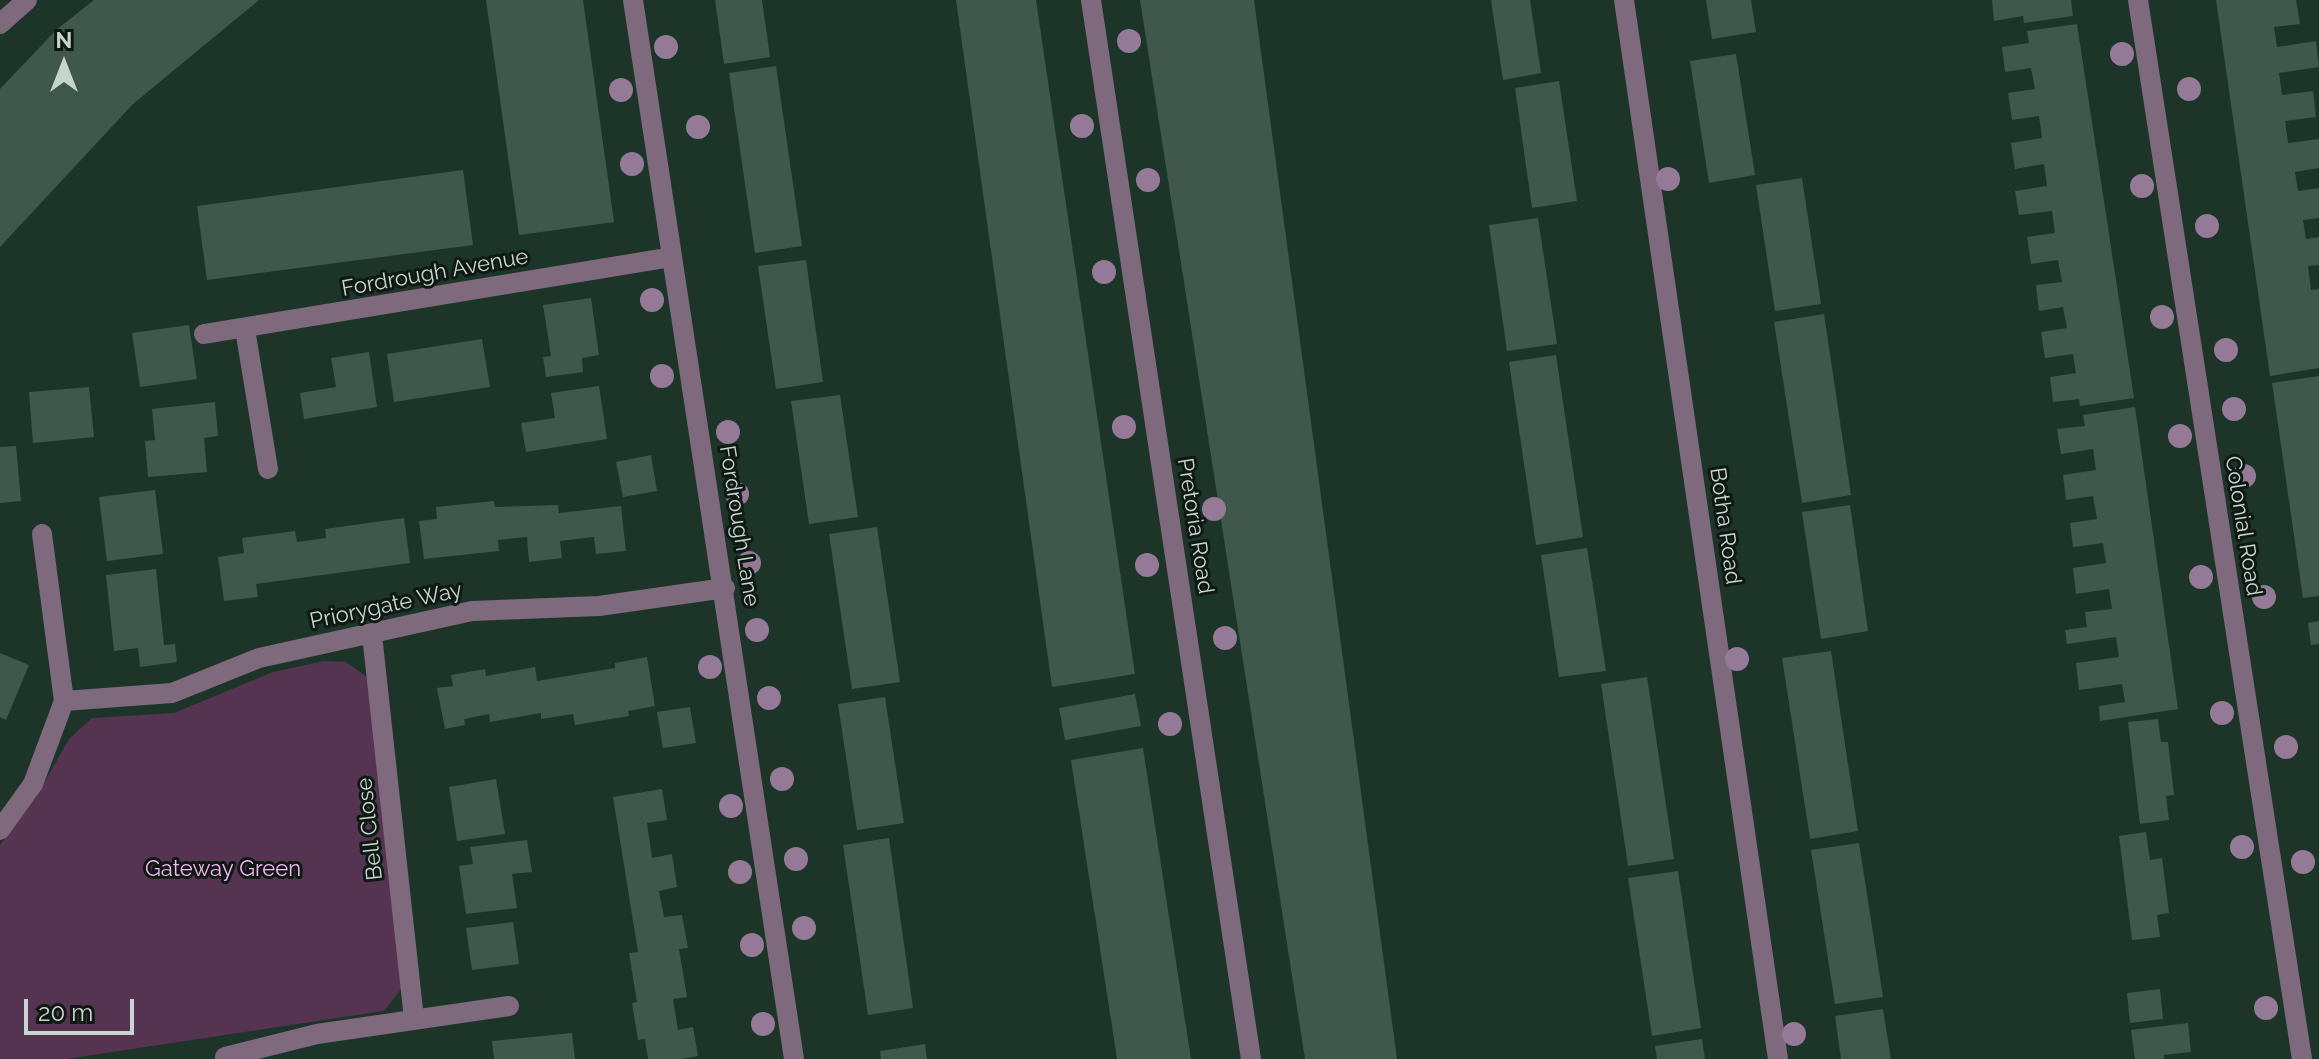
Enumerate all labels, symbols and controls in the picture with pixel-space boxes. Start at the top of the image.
north arrow [24,24,104,104]
text: N [56,27,72,53]
street label: Fordrough Avenue [340,244,530,302]
street label: Fordrough Lane [713,444,765,608]
street label: Colonial Road [2219,454,2267,598]
street label: Pretoria Road [1171,456,1219,596]
street label: Botha Road [1704,466,1746,586]
street label: Priorygate Way [307,577,465,635]
street label: Bell Close [351,776,389,882]
park label: Gateway Green [145,856,301,882]
scale bar [28,983,138,1033]
text: 20 m [38,998,93,1027]

